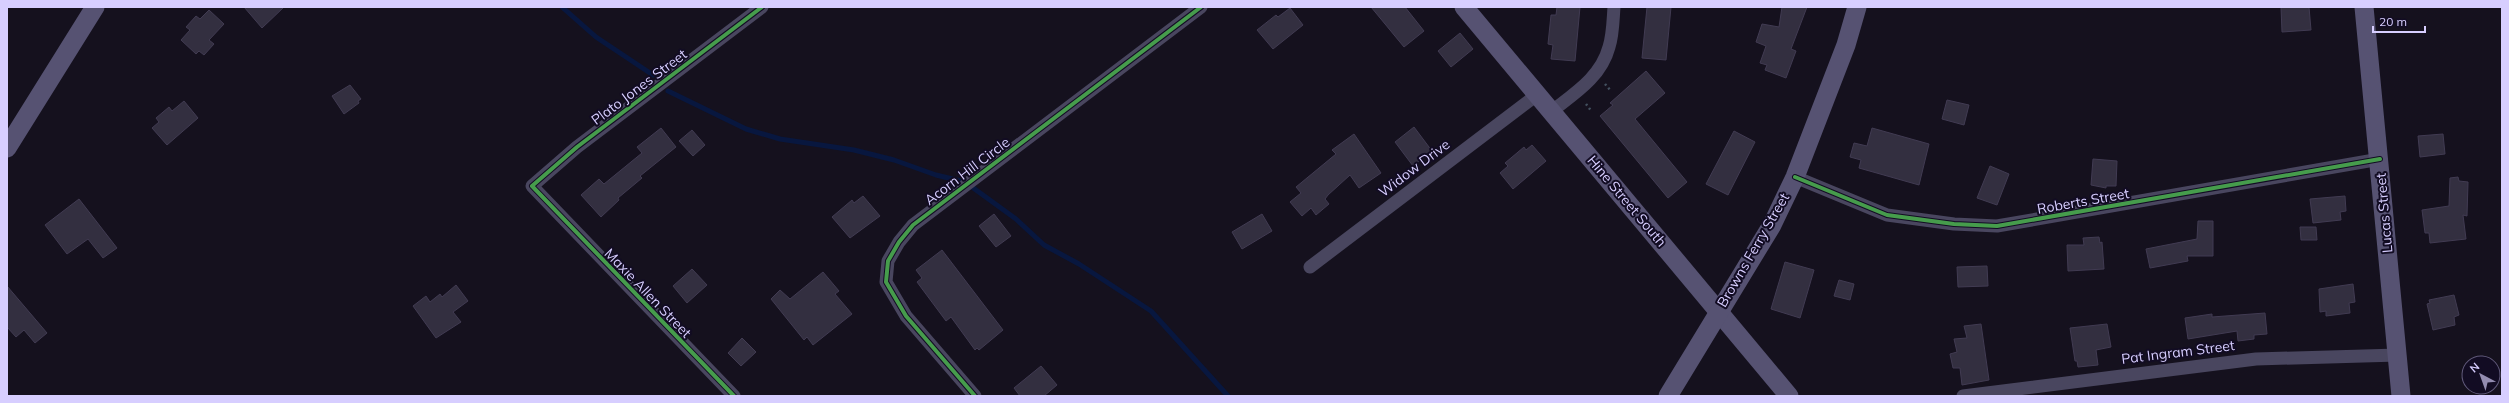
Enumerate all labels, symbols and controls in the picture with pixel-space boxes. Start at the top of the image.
scale bar [2373,8,2425,34]
text: 20 m [2379,14,2407,29]
street label: Plato Jones Street [588,45,690,129]
street label: Acorn Hill Circle [921,133,1013,209]
street label: Widow Drive [1375,135,1453,201]
street label: Hine Street South [1584,152,1670,250]
street label: Lucas Street [2372,172,2396,254]
street label: Roberts Street [2036,184,2131,218]
street label: Browns Ferry Street [1713,190,1793,310]
street label: Maxie Allen Street [601,244,695,342]
street label: Pat Ingram Street [2120,336,2236,368]
north arrow [2461,355,2501,395]
text: N [2467,359,2482,375]

